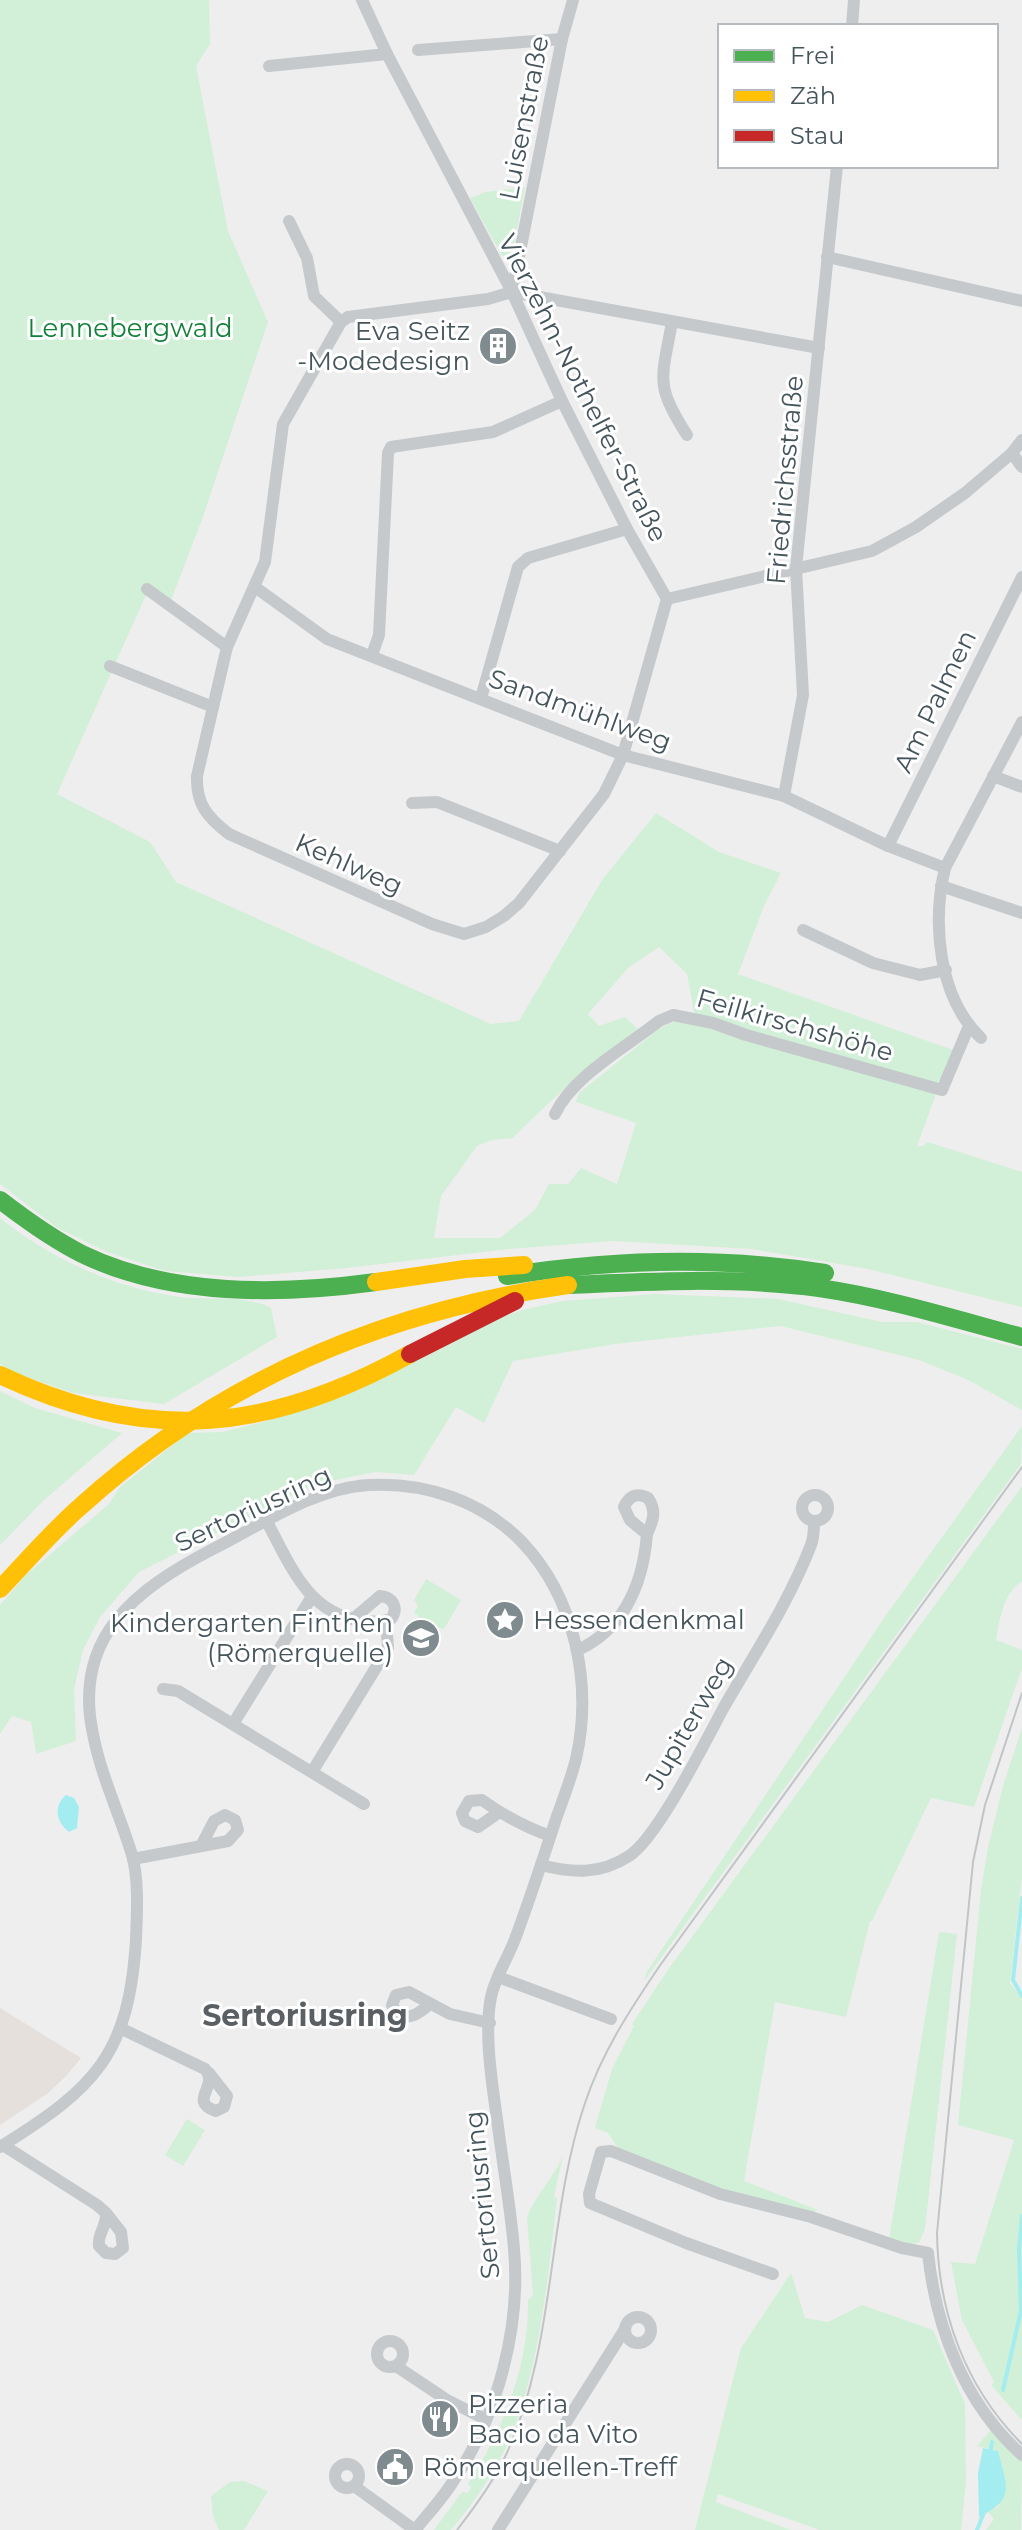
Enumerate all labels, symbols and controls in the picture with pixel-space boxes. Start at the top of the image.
legend [718,24,998,168]
street label: Luisenstraße [492,33,556,203]
text: Frei [790,41,835,70]
text: Zäh [790,81,836,110]
text: Stau [790,121,844,150]
street label: Vierzehn-Nothelfer-Straße [491,229,675,547]
park label: Lennebergwald [27,312,233,344]
place label: Eva Seitz -Modedesign [297,315,470,377]
building icon: Eva Seitz -Modedesign [477,325,519,367]
street label: Friedrichsstraße [760,374,810,586]
street label: Am Palmen [887,625,983,777]
street label: Sandmühlweg [484,662,676,758]
street label: Kehlweg [290,826,408,902]
street label: Feilkirschshöhe [693,982,897,1068]
street label: Sertoriusring [170,1459,336,1559]
place icon: Hessendenkmal [484,1599,526,1641]
place label: Hessendenkmal [533,1604,745,1636]
place label: Kindergarten Finthen (Römerquelle) [110,1607,393,1669]
school or university icon: Kindergarten Finthen (Römerquelle) [400,1617,442,1659]
street label: Jupiterweg [638,1651,740,1796]
district label: Sertoriusring [202,1997,408,2034]
street label: Sertoriusring [457,2109,507,2281]
place label: Pizzeria Bacio da Vito [468,2388,638,2450]
restaurant icon: Pizzeria Bacio da Vito [419,2398,461,2440]
public building icon: Römerquellen-Treff [374,2446,416,2488]
place label: Römerquellen-Treff [423,2451,678,2483]

